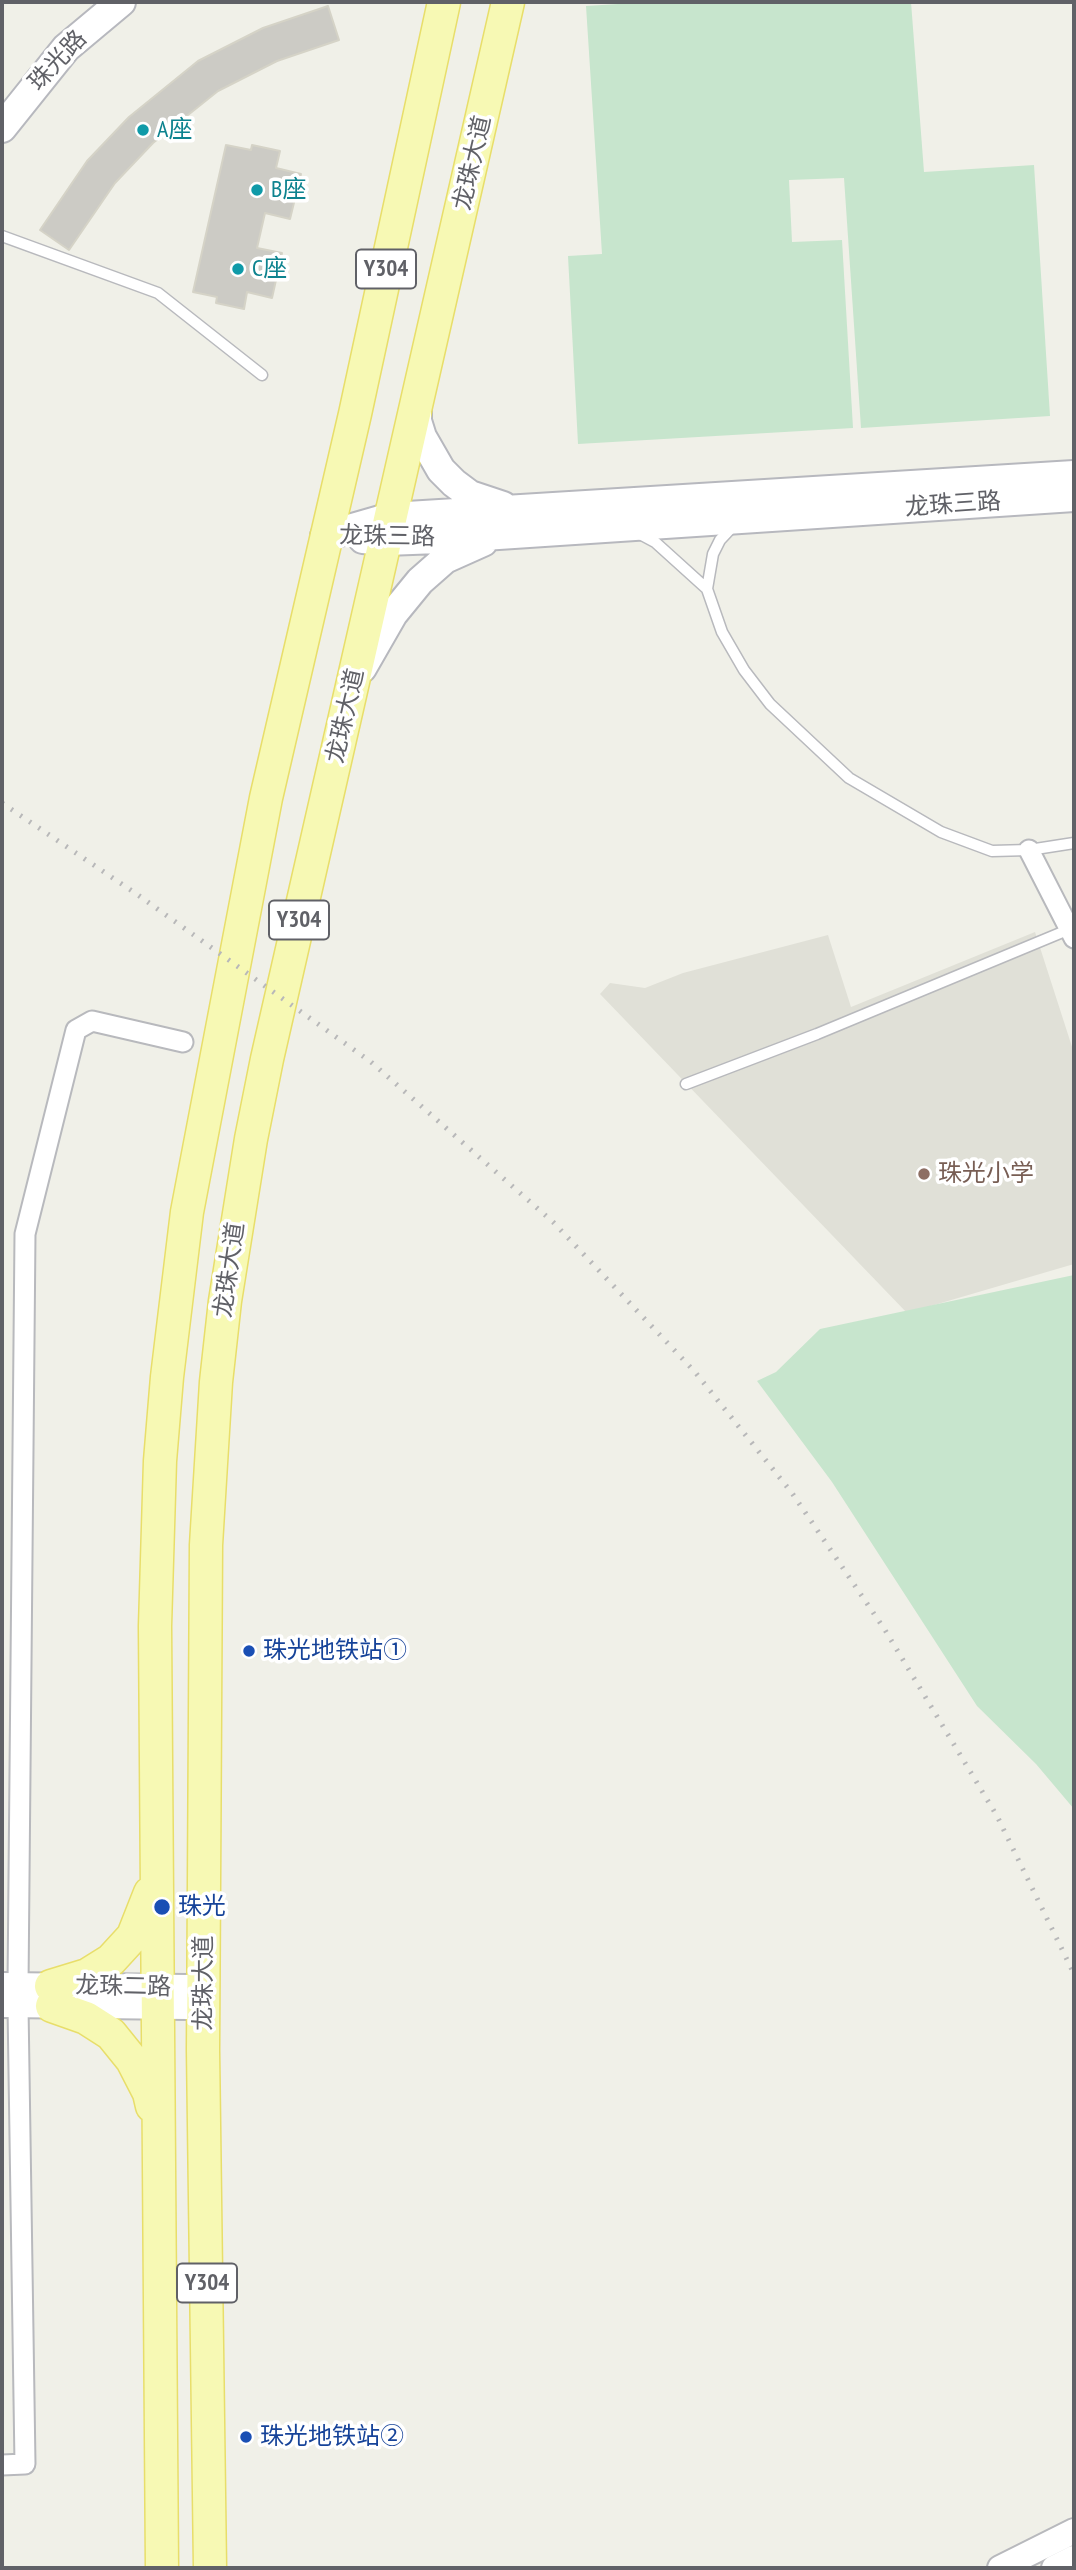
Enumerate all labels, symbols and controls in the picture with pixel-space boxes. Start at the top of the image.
street label: 珠光路 [23,25,93,97]
street label: 龙珠大道 [448,113,498,213]
place label: A座 [157,116,192,144]
marker: A座 [135,122,151,138]
place label: B座 [271,176,306,204]
marker: B座 [249,182,265,198]
road number: Y304 [356,250,416,288]
place label: C座 [252,255,287,283]
marker: C座 [230,261,246,277]
street label: 龙珠三路 [904,487,1002,523]
street label: 龙珠三路 [339,522,435,552]
street label: 龙珠大道 [321,666,371,766]
road number: Y304 [269,900,329,939]
place label: 珠光小学 [938,1160,1034,1188]
marker: 珠光小学 [916,1166,932,1182]
street label: 龙珠大道 [209,1220,251,1320]
place label: 珠光地铁站① [263,1637,407,1665]
marker: 珠光地铁站① [241,1643,257,1659]
place label: 珠光 [178,1893,226,1921]
marker: 珠光 [152,1897,172,1917]
street label: 龙珠大道 [190,1935,218,2031]
street label: 龙珠二路 [75,1972,171,2002]
road number: Y304 [177,2264,237,2302]
place label: 珠光地铁站② [260,2423,404,2451]
marker: 珠光地铁站② [238,2429,254,2445]

